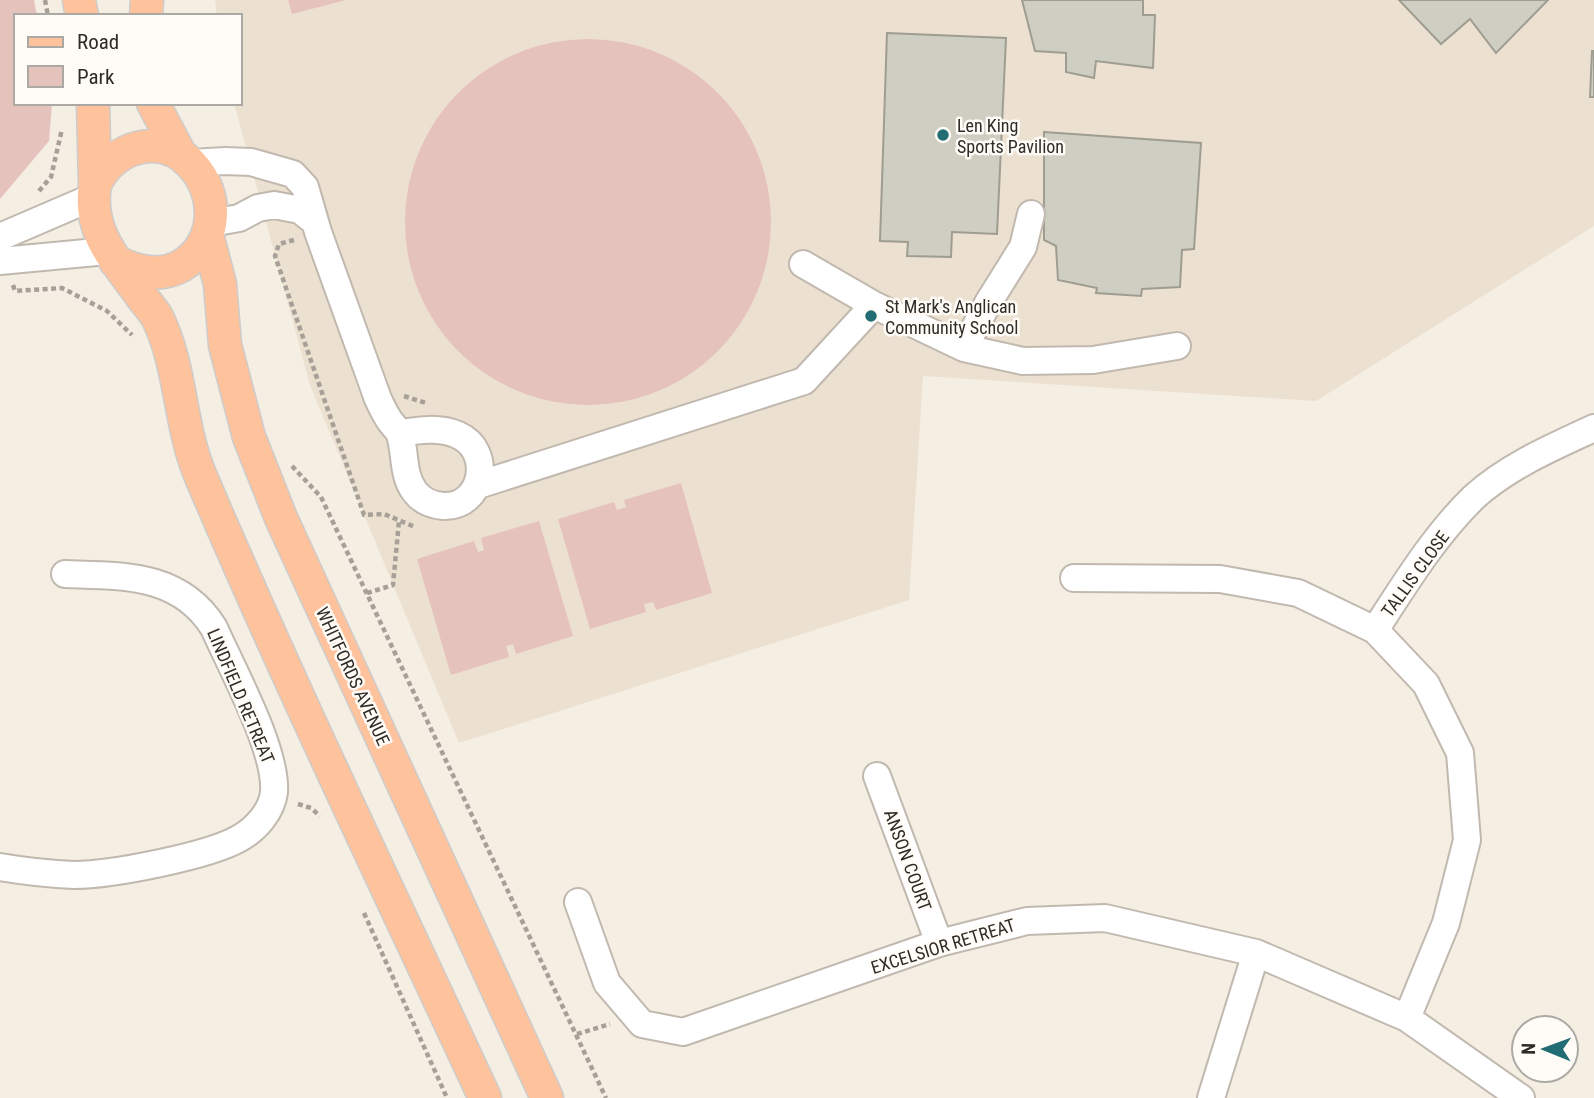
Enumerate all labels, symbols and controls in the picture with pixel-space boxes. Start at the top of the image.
legend [14,14,242,105]
text: Road [77,30,119,54]
text: Park [77,65,115,89]
place label: Len King Sports Pavilion [957,115,1064,157]
marker: Len King Sports Pavilion [935,127,951,143]
place label: St Mark's Anglican Community School [885,296,1018,338]
marker: St Mark's Anglican Community School [863,308,879,324]
street label: TALLIS CLOSE [1377,527,1453,621]
street label: WHITFORDS AVENUE [312,604,394,749]
street label: LINDFIELD RETREAT [203,625,279,767]
street label: ANSON COURT [880,806,936,914]
street label: EXCELSIOR RETREAT [868,914,1018,978]
north arrow [1510,1014,1580,1084]
text: N [1517,1043,1540,1055]

